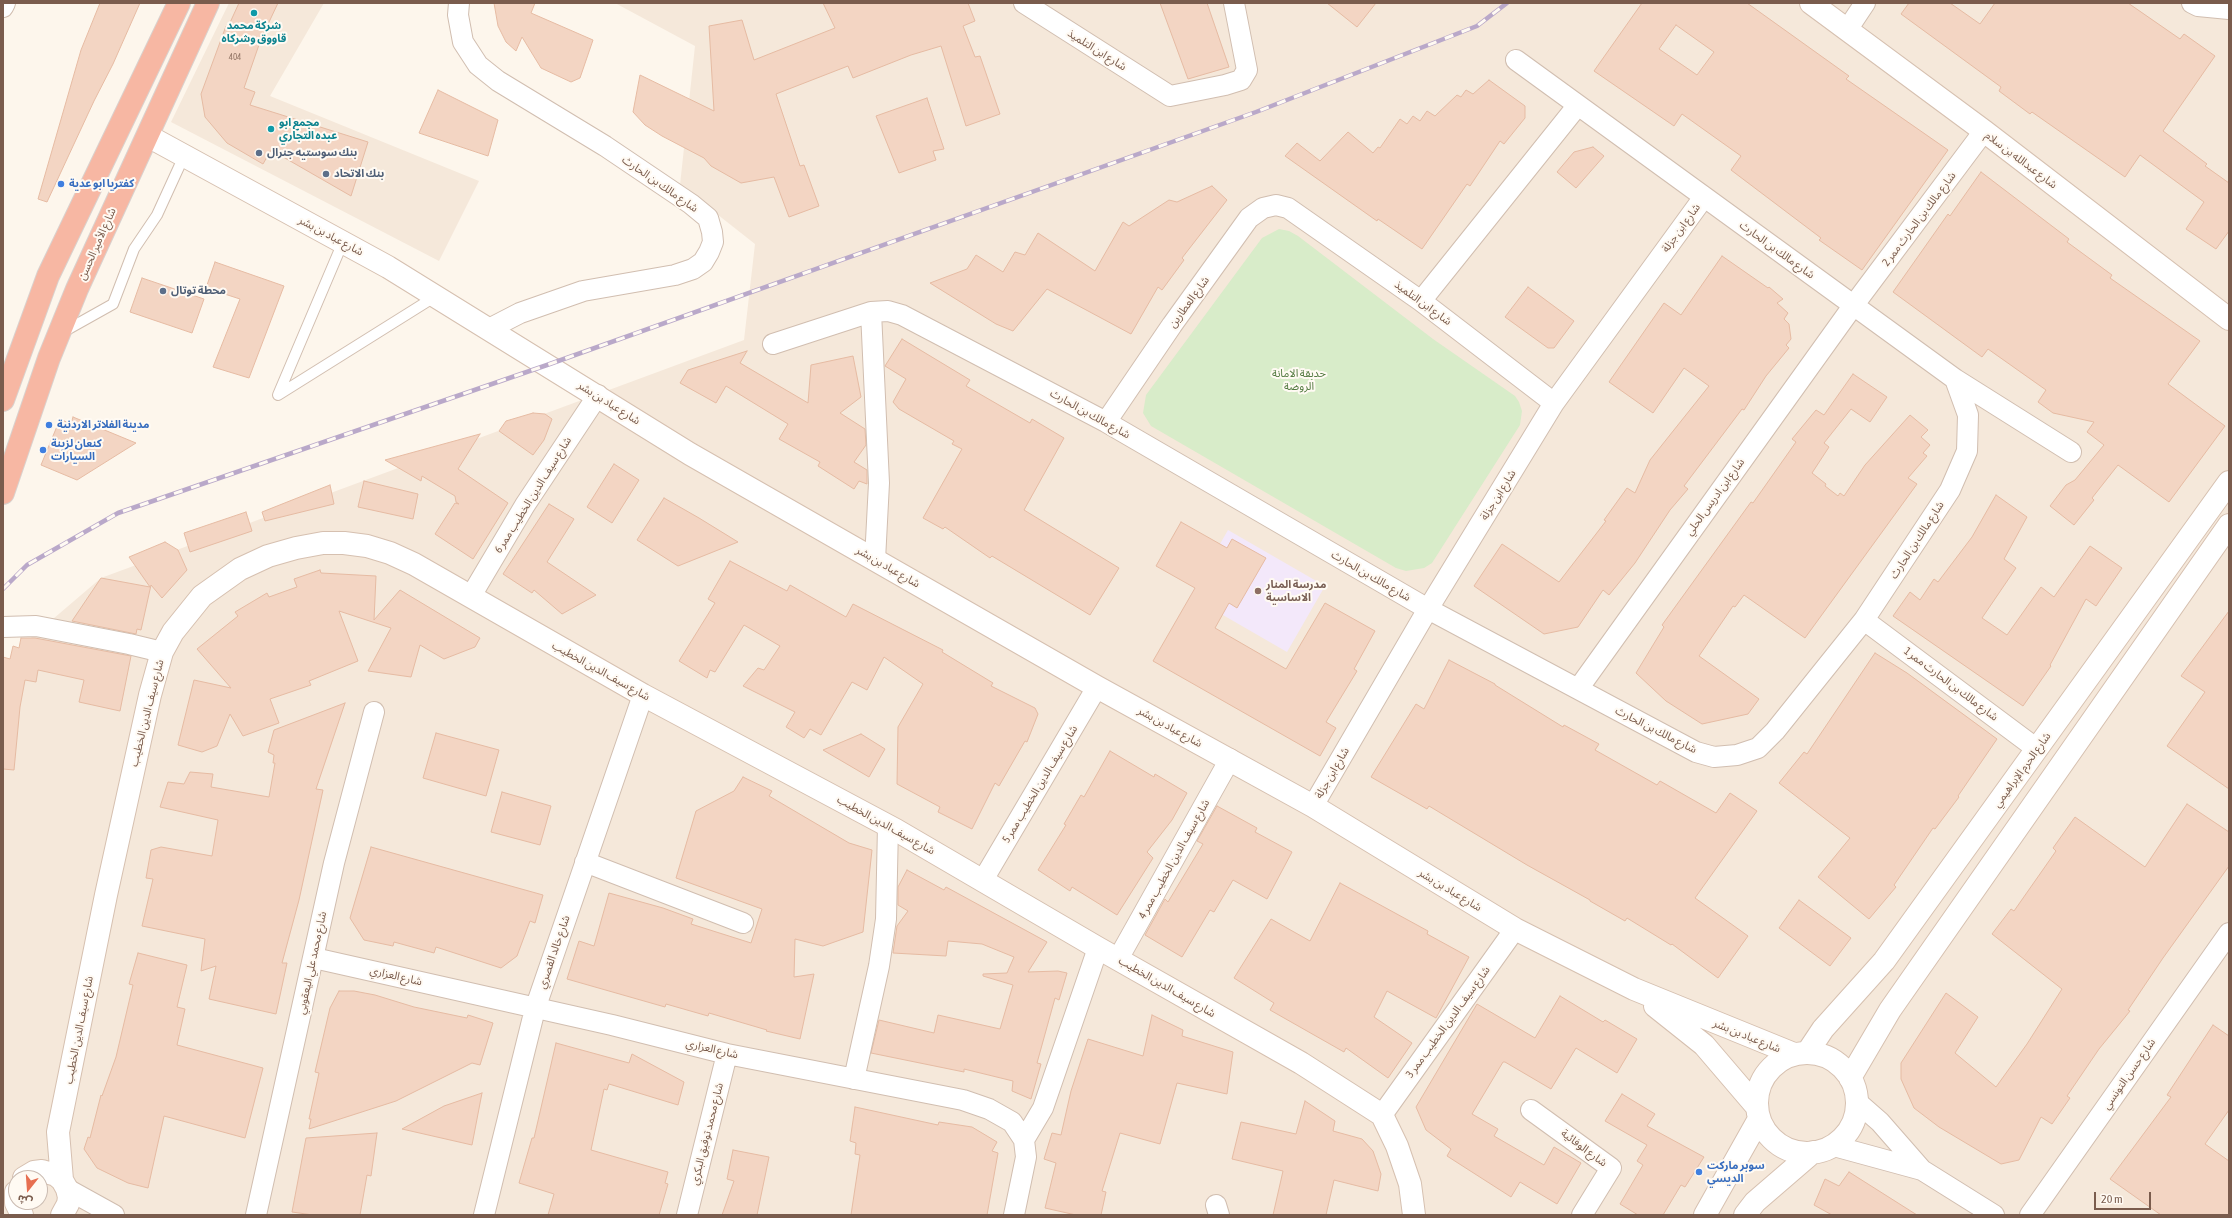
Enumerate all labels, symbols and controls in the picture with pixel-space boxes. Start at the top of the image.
marker: شركة محمد قاووق وشركاه [249,8,259,18]
place label: شركة محمد قاووق وشركاه [222,19,286,45]
street label: شارع ابن التلميذ [1065,27,1129,73]
house number: 404 [229,52,241,62]
place label: مجمع ابو عبده التجاري [279,116,337,142]
marker: مجمع ابو عبده التجاري [266,124,276,134]
street label: شارع عبدالله بن سلام [1982,129,2060,191]
place label: بنك سوستيه جنرال [267,146,357,160]
marker: بنك سوستيه جنرال [254,148,264,158]
street label: شارع مالك بن الحارث [620,153,700,215]
place label: بنك الاتحاد [334,167,384,181]
marker: بنك الاتحاد [321,169,331,179]
street label: شارع مالك بن الحارث ممر 2 [1879,169,1959,269]
place label: كفتريا ابو عدية [69,177,134,191]
marker: كفتريا ابو عدية [56,179,66,189]
street label: شارع ابن جزلة [1659,201,1703,255]
street label: شارع الأمير الحسن [75,206,119,282]
street label: شارع عباد بن بشر [296,213,366,259]
street label: شارع مالك بن الحارث [1737,218,1817,282]
street label: شارع العطارين [1166,274,1212,330]
street label: شارع ابن التلميذ [1392,278,1454,328]
place label: محطة توتال [171,284,226,298]
marker: محطة توتال [158,286,168,296]
park label: حدبقة الامانة الروضة [1272,367,1326,393]
street label: شارع عباد بن بشر [575,378,643,428]
street label: شارع مالك بن الحارث [1048,387,1132,441]
place label: مدينة الفلاتر الاردنية [57,418,149,432]
marker: مدينة الفلاتر الاردنية [44,420,54,430]
street label: شارع سيف الدين الخطيب ممر 6 [492,434,574,556]
place label: كنعان لزينة السيارات [51,437,102,463]
marker: كنعان لزينة السيارات [38,445,48,455]
street label: شارع ابن ادريس الحلي [1683,456,1747,538]
street label: شارع ابن جزلة [1477,467,1519,523]
street label: شارع مالك بن الحارث [1887,499,1947,581]
street label: شارع عباد بن بشر [854,543,922,591]
street label: شارع مالك بن الحارث [1329,548,1413,604]
place label: مدرسة المنار الاساسية [1266,578,1326,604]
marker: مدرسة المنار الاساسية [1253,586,1263,596]
street label: شارع سيف الدين الخطيب [550,639,652,703]
street label: شارع مالك بن الحارث ممر 1 [1901,644,2001,724]
street label: شارع سيف الدين الخطيب [127,658,167,768]
street label: شارع عباد بن بشر [1136,704,1204,750]
street label: شارع مالك بن الحارث [1613,704,1699,756]
street label: شارع سيف الدين الخطيب ممر 5 [1000,723,1080,845]
street label: شارع الحرم الإبراهيمي [1990,730,2054,810]
street label: شارع ابن جزلة [1312,745,1352,801]
street label: شارع سيف الدين الخطيب [835,793,937,857]
street label: شارع سيف الدين الخطيب ممر 4 [1136,797,1212,921]
street label: شارع عباد بن بشر [1416,866,1484,914]
street label: شارع محمد علي اليعقوبي [295,910,329,1016]
street label: شارع خالد القصري [535,913,573,991]
street label: شارع سيف الدين الخطيب [1116,954,1218,1020]
street label: شارع العزاري [369,964,423,988]
street label: شارع سيف الدين الخطيب ممر 3 [1403,964,1493,1080]
street label: شارع سيف الدين الخطيب [62,975,96,1085]
street label: شارع عباد بن بشر [1711,1017,1783,1055]
street label: شارع حسن التونسي [2100,1036,2158,1112]
street label: شارع العزاري [685,1037,739,1061]
street label: شارع محمد توفيق البكري [688,1082,726,1186]
street label: شارع الوفائية [1558,1126,1610,1170]
place label: سوبر ماركت الديسي [1707,1159,1765,1185]
marker: سوبر ماركت الديسي [1694,1167,1704,1177]
north arrow [8,1170,48,1210]
scale bar [2096,1184,2153,1210]
text: 20 m [2101,1192,2123,1206]
text: ش [16,1193,34,1208]

